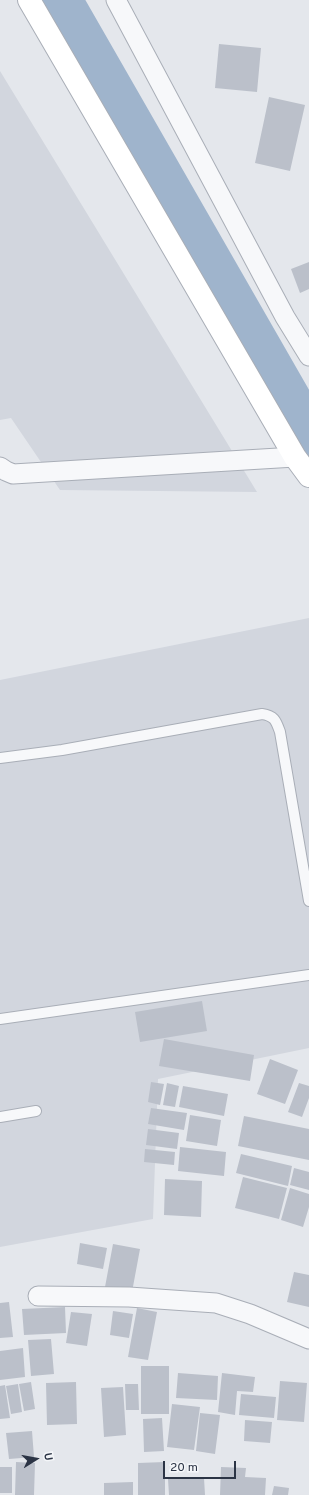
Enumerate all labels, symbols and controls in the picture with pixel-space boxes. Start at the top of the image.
north arrow [16,1439,56,1479]
text: U [40,1452,55,1462]
scale bar [165,1453,238,1479]
text: 20 m [170,1460,198,1476]

